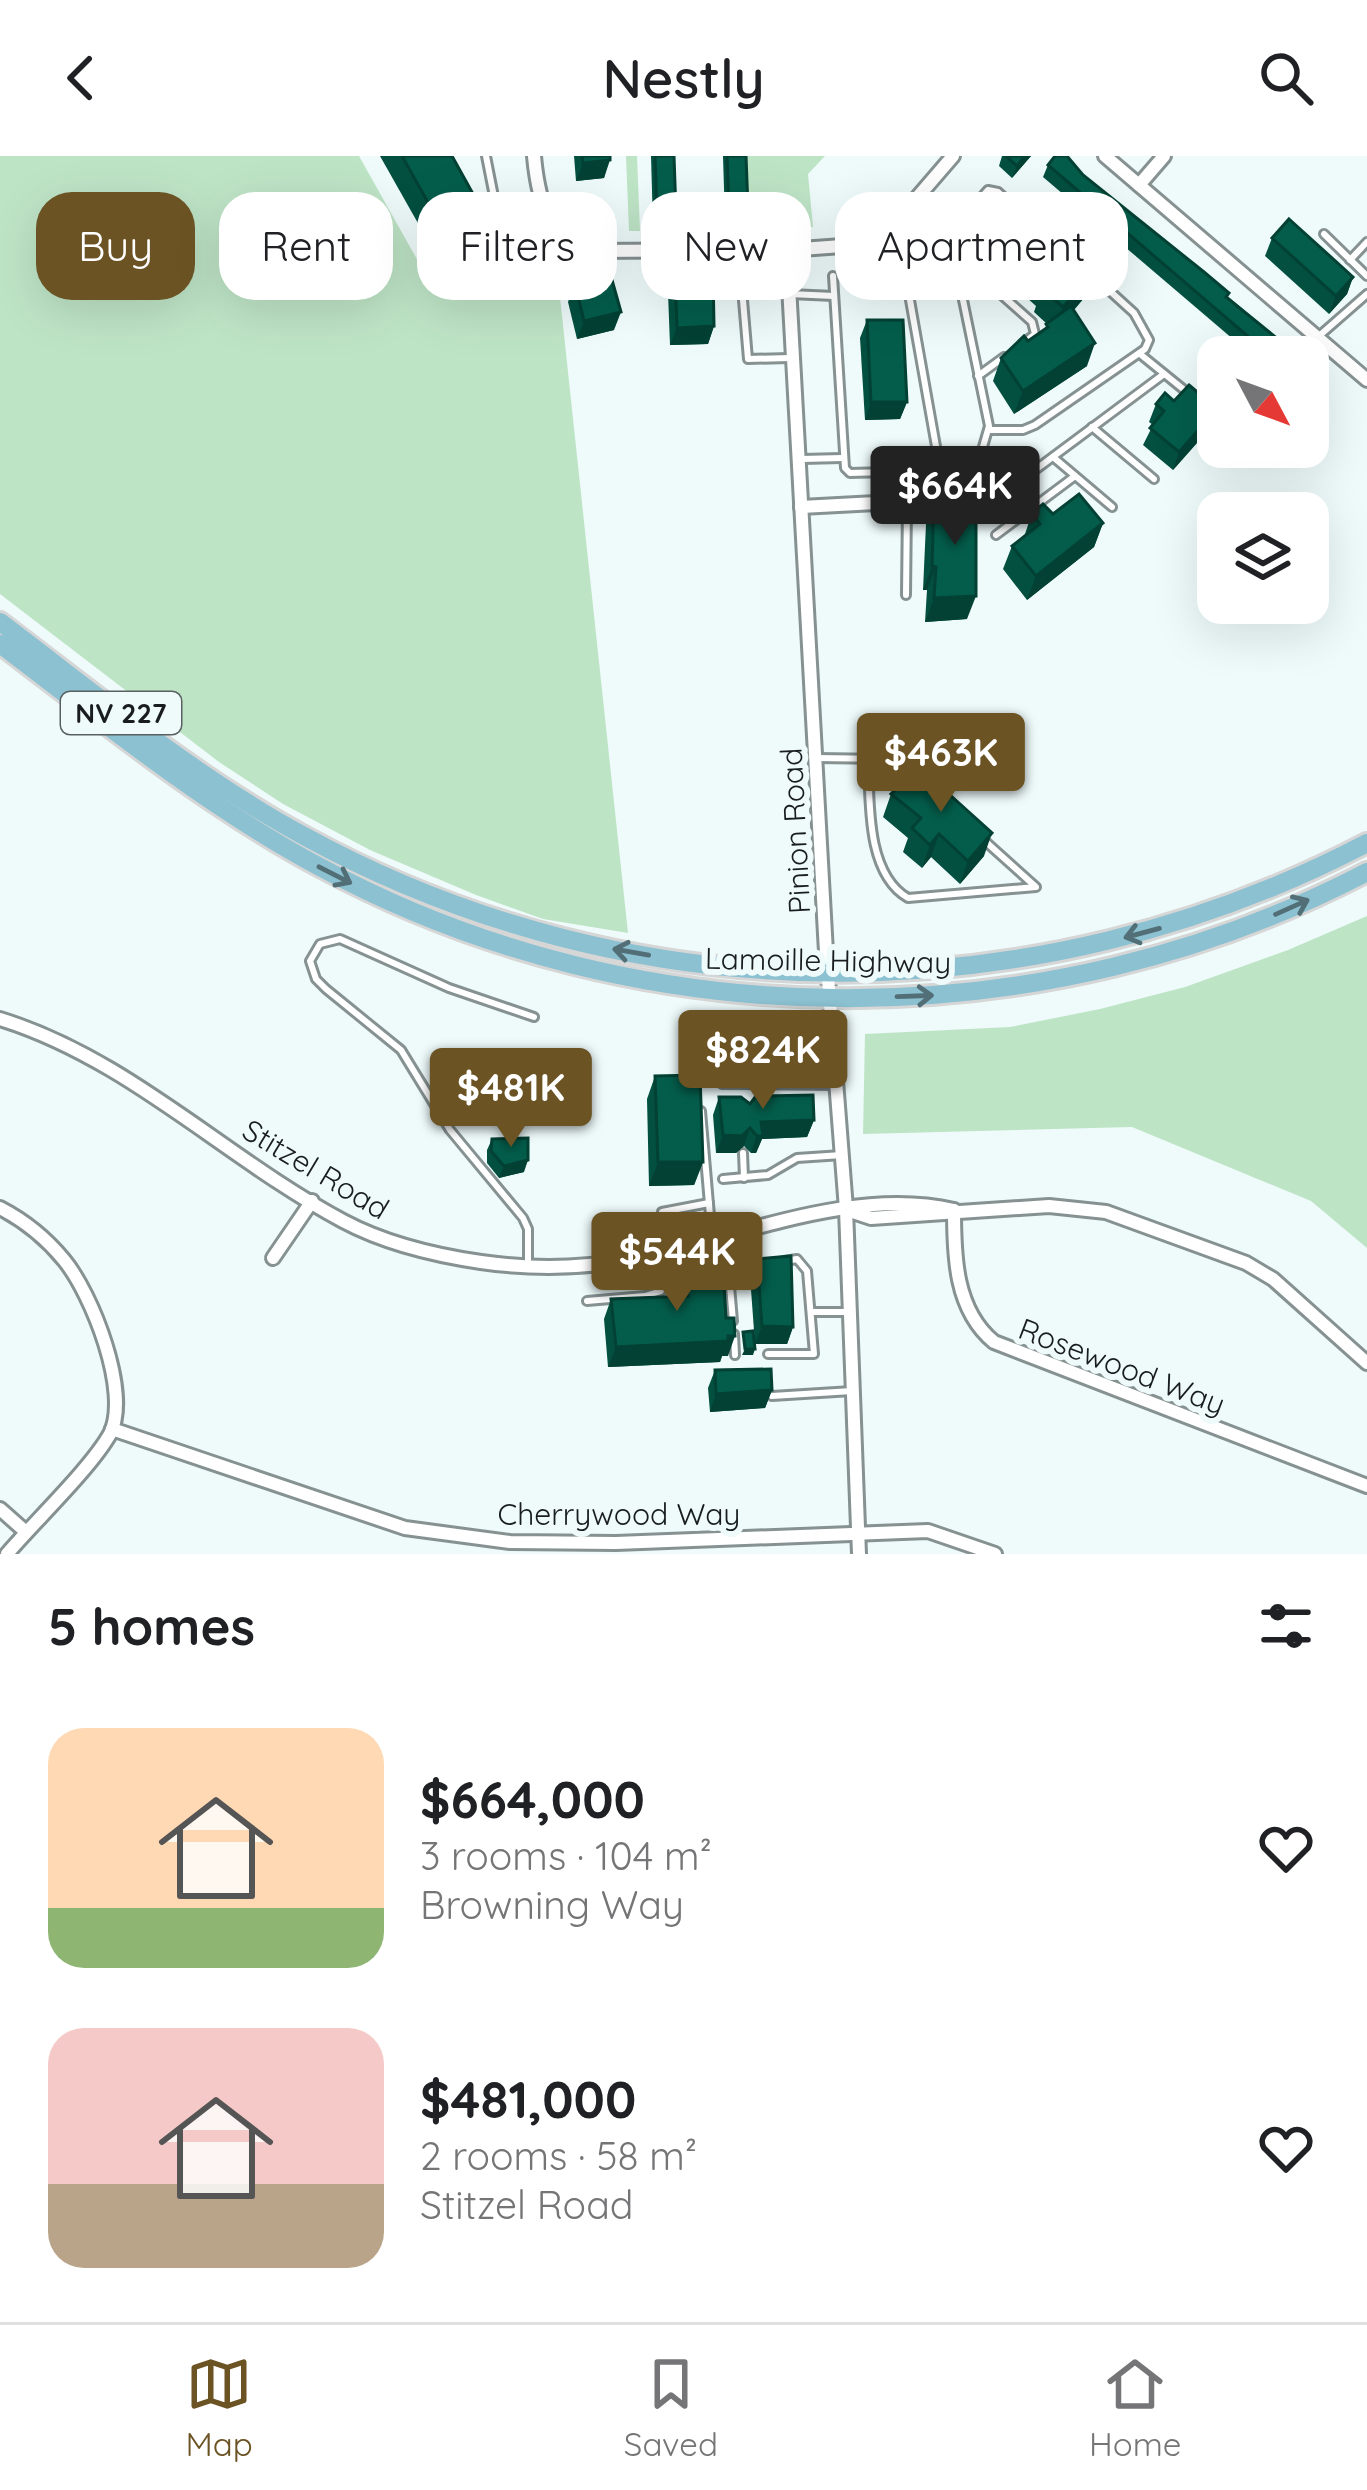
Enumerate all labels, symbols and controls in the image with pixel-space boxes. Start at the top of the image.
text: Nestly [602,44,765,112]
icon: back [48,45,114,111]
icon: search [1253,45,1319,111]
chip: Buy [36,192,195,300]
chip: Rent [219,192,393,300]
chip: Filters [417,192,617,300]
chip: New [641,192,811,300]
chip: Apartment [835,192,1128,300]
north arrow [1197,336,1329,468]
map controls [1197,336,1329,624]
pin: $664K [871,446,1039,548]
text: $664K [898,460,1012,509]
button: layers [1197,492,1329,624]
road number: NV 227 [61,692,181,734]
pin: $463K [857,713,1025,815]
text: $463K [884,727,998,776]
street label: Pinion Road [772,747,818,915]
one-way arrow [317,864,352,887]
one-way arrow [1274,895,1310,917]
one-way arrow [1124,924,1162,946]
one-way arrow [613,939,652,962]
street label: Lamoille Highway [704,939,952,981]
one-way arrow [895,985,934,1008]
pin: $824K [679,1010,847,1112]
text: $824K [705,1024,821,1073]
pin: $481K [427,1048,595,1150]
text: $481K [457,1062,565,1111]
street label: Stitzel Road [236,1110,396,1228]
pin: $544K [593,1212,761,1314]
text: $544K [618,1226,736,1275]
street label: Rosewood Way [1013,1309,1231,1423]
street label: Cherrywood Way [498,1495,740,1533]
icon: filters [1253,1593,1319,1659]
text: 5 homes [48,1594,255,1658]
text: $664,000 [420,1767,645,1831]
icon: home [144,1776,288,1920]
icon: heart [1253,1815,1319,1881]
text: 3 rooms · 104 m² [420,1831,712,1880]
text: Browning Way [420,1880,684,1929]
text: $481,000 [420,2067,636,2131]
icon: home [144,2076,288,2220]
icon: heart [1253,2115,1319,2181]
text: 2 rooms · 58 m² [420,2131,697,2180]
text: Stitzel Road [420,2180,633,2229]
tab: Map [186,2351,253,2464]
tab: Saved [624,2351,718,2464]
tab: Home [1089,2351,1181,2464]

